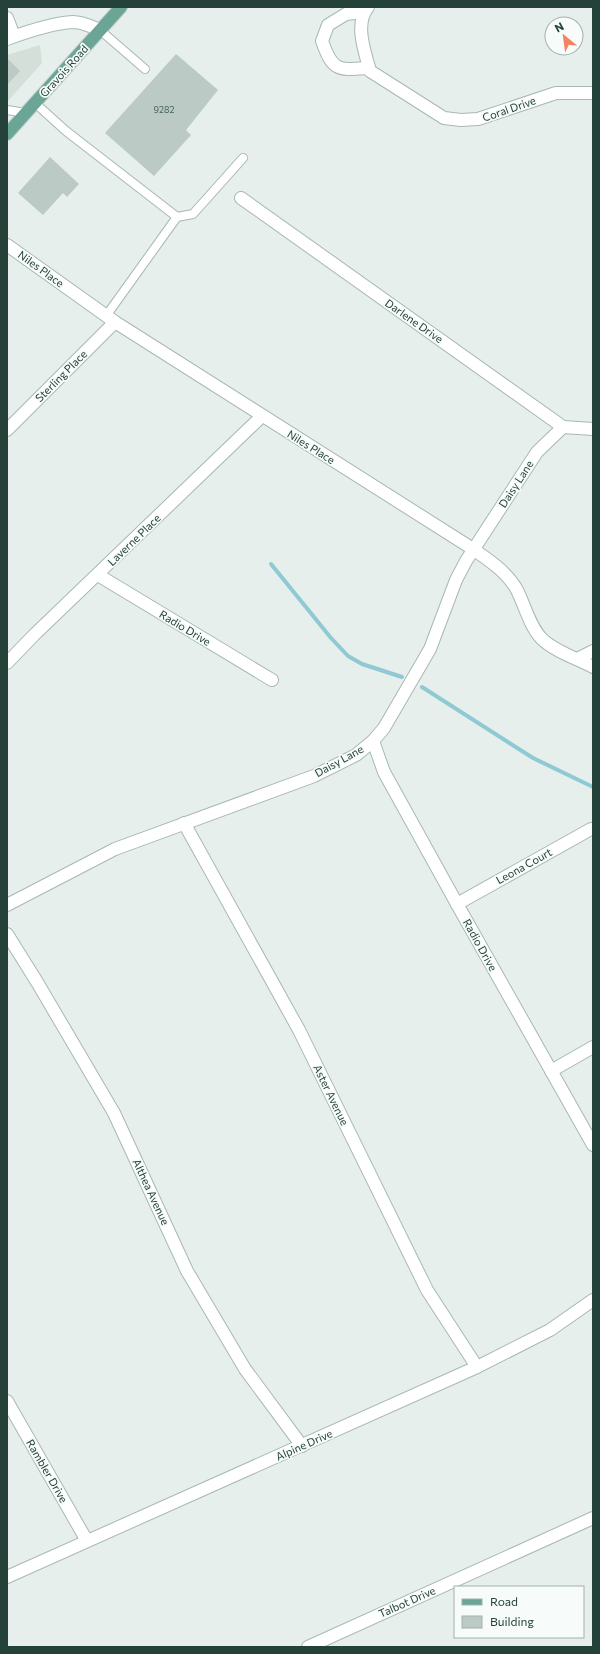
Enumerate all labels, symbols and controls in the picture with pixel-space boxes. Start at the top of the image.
north arrow [544,16,584,56]
text: N [552,19,566,35]
street label: Gravois Road [37,42,90,99]
street label: Coral Drive [480,93,537,124]
house number: 9282 [154,104,174,115]
street label: Niles Place [16,248,67,290]
street label: Darlene Drive [383,296,446,345]
street label: Sterling Place [32,347,89,404]
street label: Niles Place [285,427,338,466]
street label: Daisy Lane [496,458,536,510]
street label: Laverne Place [105,511,163,568]
street label: Radio Drive [157,607,213,648]
street label: Daisy Lane [312,742,365,779]
street label: Leona Court [493,845,554,886]
street label: Radio Drive [461,916,500,973]
street label: Aster Avenue [311,1062,352,1127]
street label: Althea Avenue [130,1157,173,1227]
street label: Alpine Drive [274,1426,334,1463]
street label: Rambler Drive [24,1437,71,1505]
street label: Talbot Drive [376,1583,437,1620]
legend [454,1586,584,1638]
text: Road [490,1594,518,1608]
text: Building [490,1614,534,1628]

